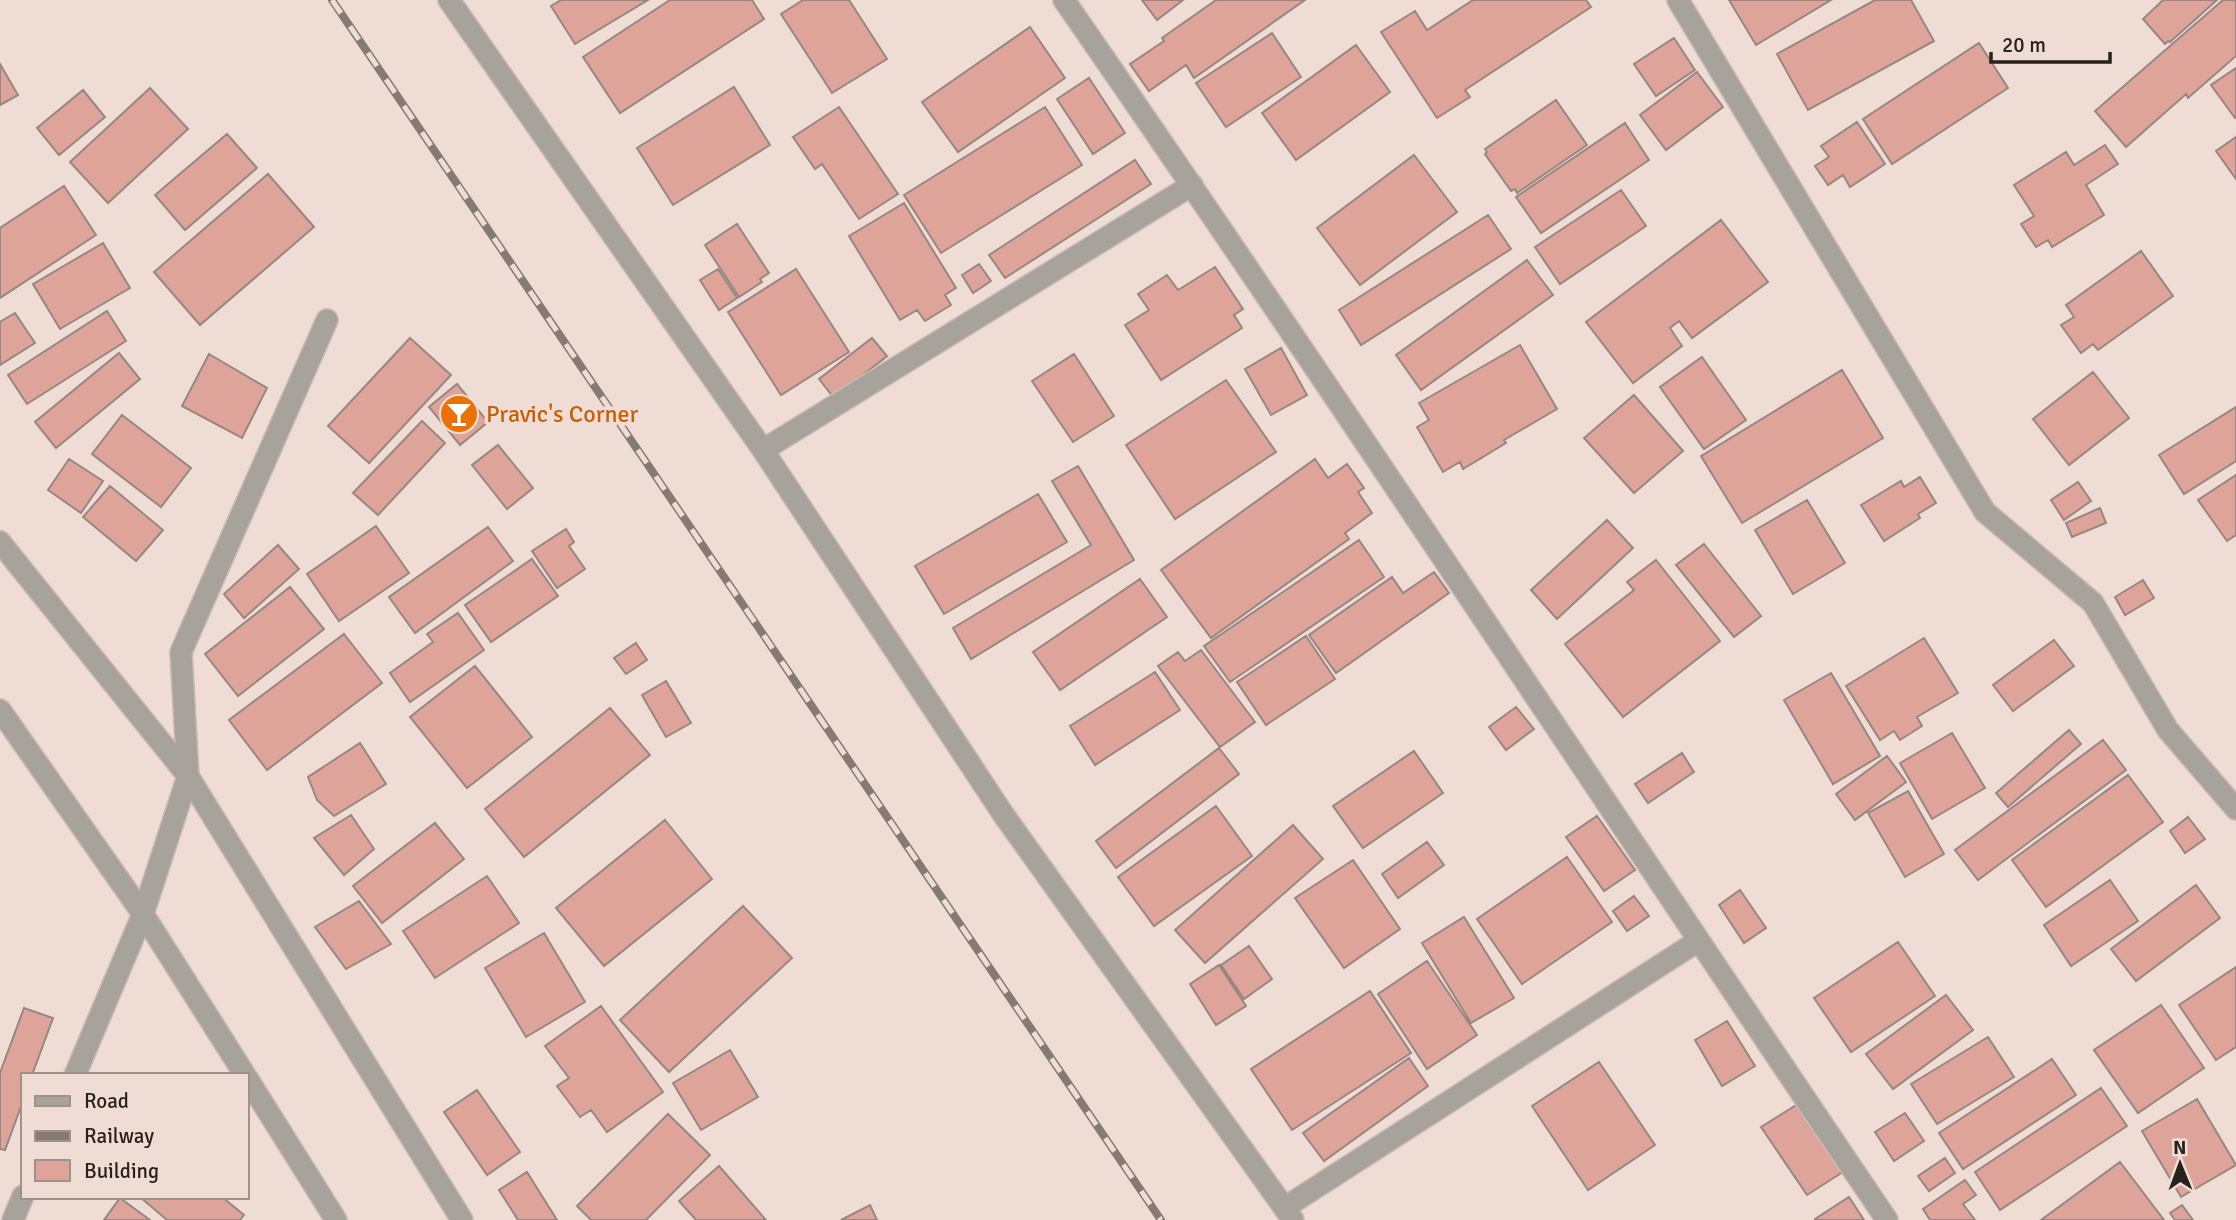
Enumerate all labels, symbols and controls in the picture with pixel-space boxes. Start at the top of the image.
scale bar [1991,21,2110,65]
text: 20 m [2002,32,2046,58]
bar icon: Pravic's Corner [438,393,480,435]
place label: Pravic's Corner [486,399,639,429]
legend [21,1073,248,1199]
text: Road [84,1088,129,1114]
text: Railway [84,1123,154,1149]
north arrow [2145,1129,2215,1199]
text: N [2173,1136,2187,1160]
text: Building [84,1158,159,1184]

